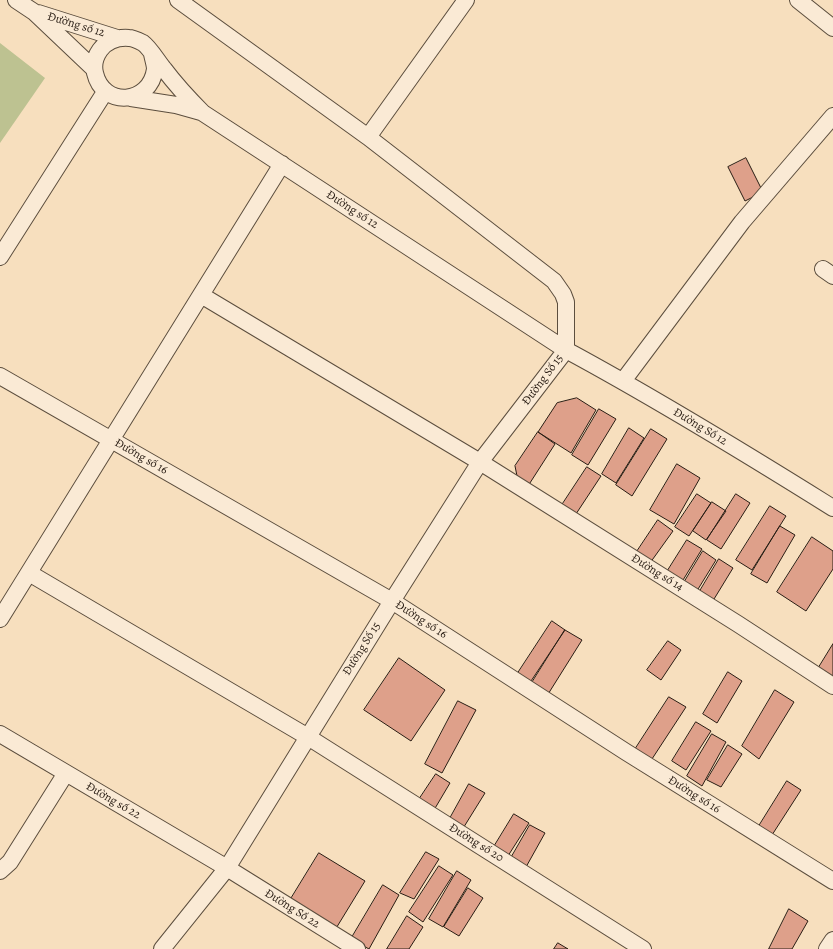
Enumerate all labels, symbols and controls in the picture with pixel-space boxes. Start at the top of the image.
street label: Đường số 12 [46,9,106,41]
street label: Đường số 12 [323,188,381,232]
street label: Đường Số 15 [519,352,567,408]
street label: Đường Số 12 [670,405,730,449]
street label: Đường số 16 [112,436,170,478]
street label: Đường số 14 [628,551,686,595]
street label: Đường số 16 [392,598,450,642]
street label: Đường Số 15 [340,620,384,678]
street label: Đường số 16 [665,773,723,817]
street label: Đường số 22 [83,780,143,822]
street label: Đường số 20 [446,821,506,865]
street label: Đường Số 22 [262,886,322,932]

